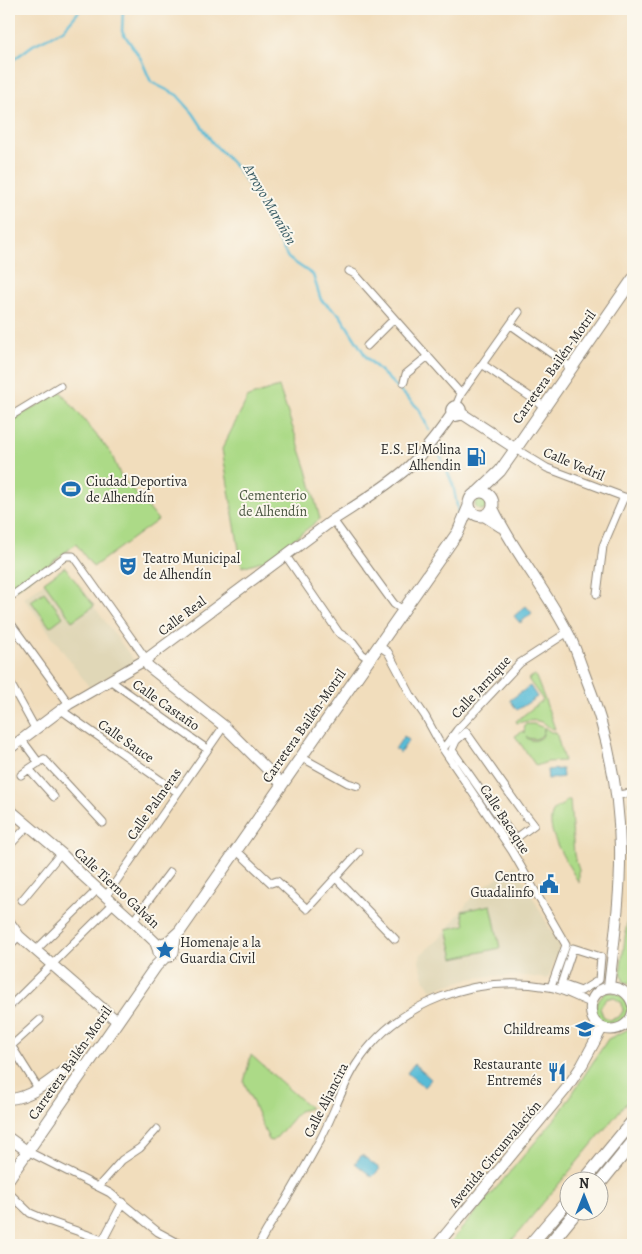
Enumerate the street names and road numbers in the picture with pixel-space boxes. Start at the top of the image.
street label: Carretera Bailén-Motril [508,306,601,428]
street label: Calle Vedril [540,443,608,486]
street label: Calle Real [154,591,210,640]
street label: Calle Jarnique [447,651,515,723]
street label: Carretera Bailén-Motril [258,665,351,787]
street label: Calle Castaño [129,675,203,735]
street label: Calle Sauce [94,715,158,767]
street label: Calle Palmeras [122,764,186,844]
street label: Calle Bacaque [475,781,535,857]
street label: Calle Tierno Galván [70,843,164,933]
street label: Carretera Bailén-Motril [24,1002,117,1124]
street label: Calle Aljancira [299,1059,353,1141]
street label: Avenida Circunvalación [444,1096,546,1212]

